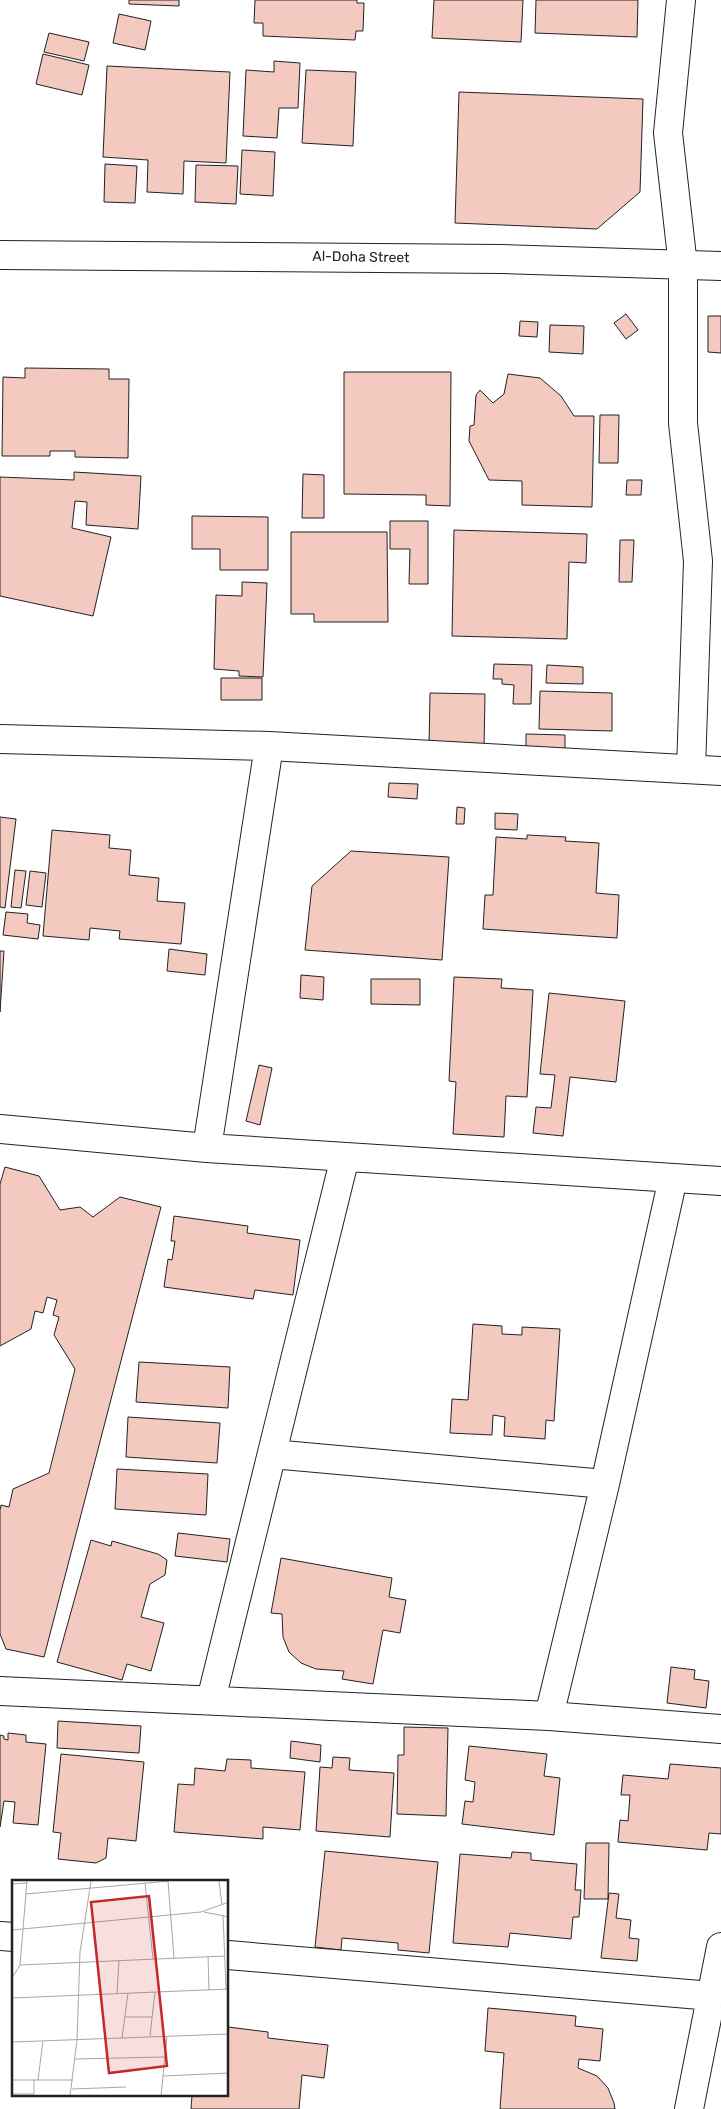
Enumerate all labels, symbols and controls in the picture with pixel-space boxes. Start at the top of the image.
street label: Al-Doha Street [312,248,410,266]
inset map [12,1880,229,2096]

